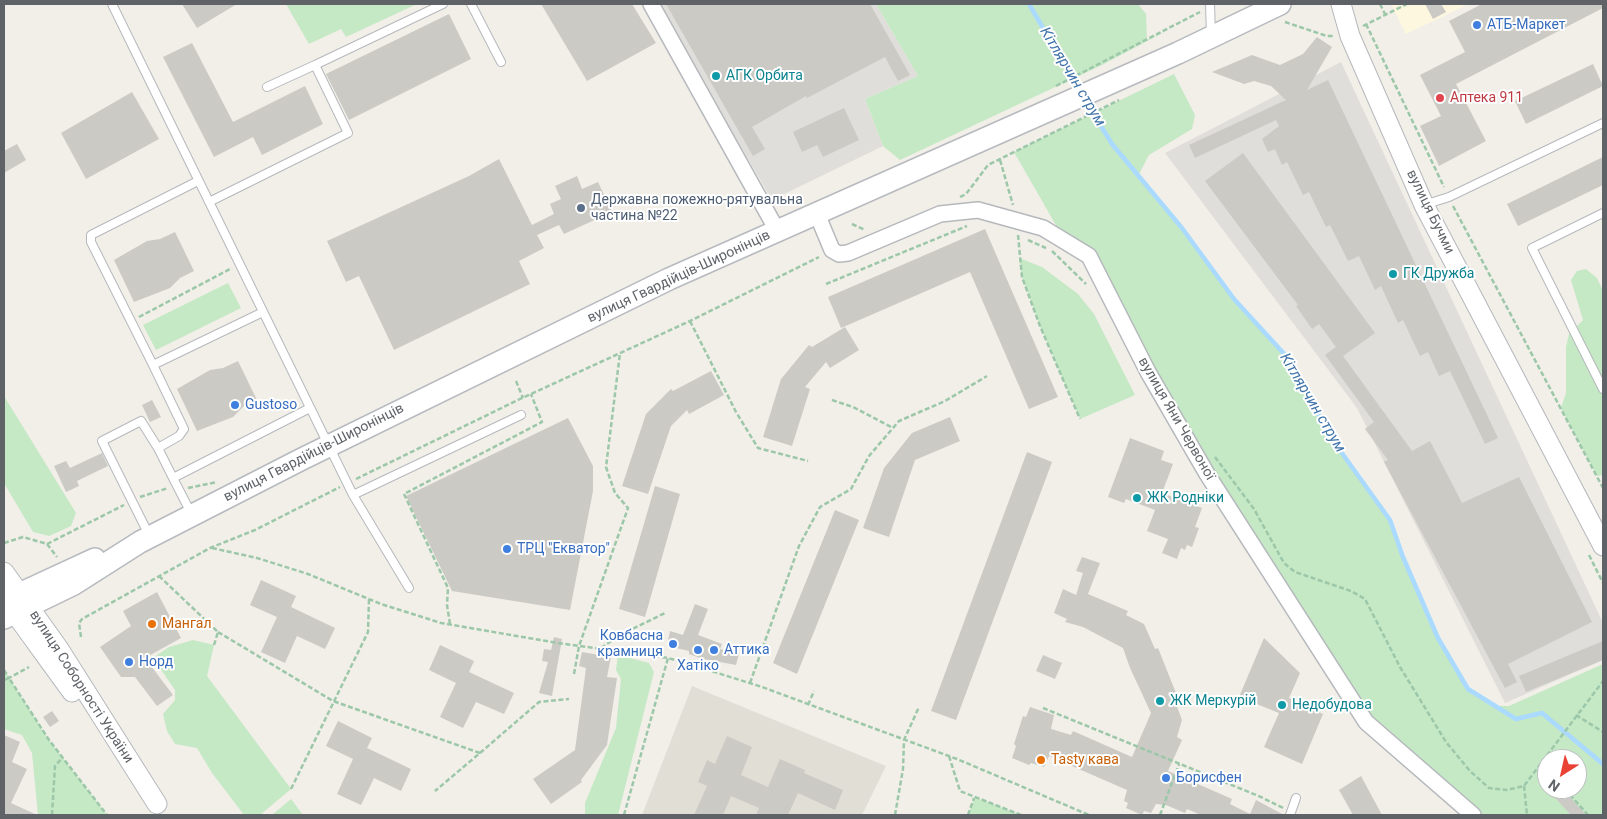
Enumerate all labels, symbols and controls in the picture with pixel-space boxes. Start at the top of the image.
place label: АТБ-Маркет [1487,17,1566,33]
marker: АТБ-Маркет [1471,19,1483,31]
water label: Кітлярчин струм [1035,24,1109,130]
place label: АГК Орбита [726,68,803,84]
marker: АГК Орбита [710,70,722,82]
place label: Аптека 911 [1450,90,1523,106]
marker: Аптека 911 [1434,92,1446,104]
street label: вулиця Бучми [1402,167,1458,257]
place label: Державна пожежно-рятувальна частина №22 [591,192,803,224]
marker: Державна пожежно-рятувальна частина №22 [575,202,587,214]
street label: вулиця Гвардійців-Широнінців [585,227,773,327]
place label: ГК Дружба [1403,266,1474,282]
marker: ГК Дружба [1387,268,1399,280]
water label: Кітлярчин струм [1275,350,1349,456]
street label: вулиця Яни Червоної [1134,355,1218,483]
place label: Gustoso [245,397,297,413]
marker: Gustoso [229,399,241,411]
street label: вулиця Гвардійців-Широнінців [221,400,407,506]
place label: ЖК Родніки [1147,490,1224,506]
marker: ЖК Родніки [1131,492,1143,504]
place label: ТРЦ "Екватор" [517,541,610,557]
marker: ТРЦ "Екватор" [501,543,513,555]
street label: вулиця Соборності України [25,608,137,766]
place label: Мангал [162,616,211,632]
marker: Мангал [146,618,158,630]
place label: Ковбасна крамниця [597,628,663,660]
marker: Ковбасна крамниця [667,638,679,650]
place label: Аттика [724,642,769,658]
marker: Хатіко [692,644,704,656]
marker: Аттика [708,644,720,656]
place label: Норд [139,654,173,670]
marker: Норд [123,656,135,668]
place label: Хатіко [677,658,719,674]
place label: ЖК Меркурій [1170,693,1256,709]
marker: ЖК Меркурій [1154,695,1166,707]
place label: Недобудова [1292,697,1372,713]
marker: Недобудова [1276,699,1288,711]
north arrow [1537,749,1587,799]
place label: Tasty кава [1051,752,1119,768]
marker: Tasty кава [1035,754,1047,766]
place label: Борисфен [1176,770,1242,786]
marker: Борисфен [1160,772,1172,784]
text: N [1545,776,1563,795]

